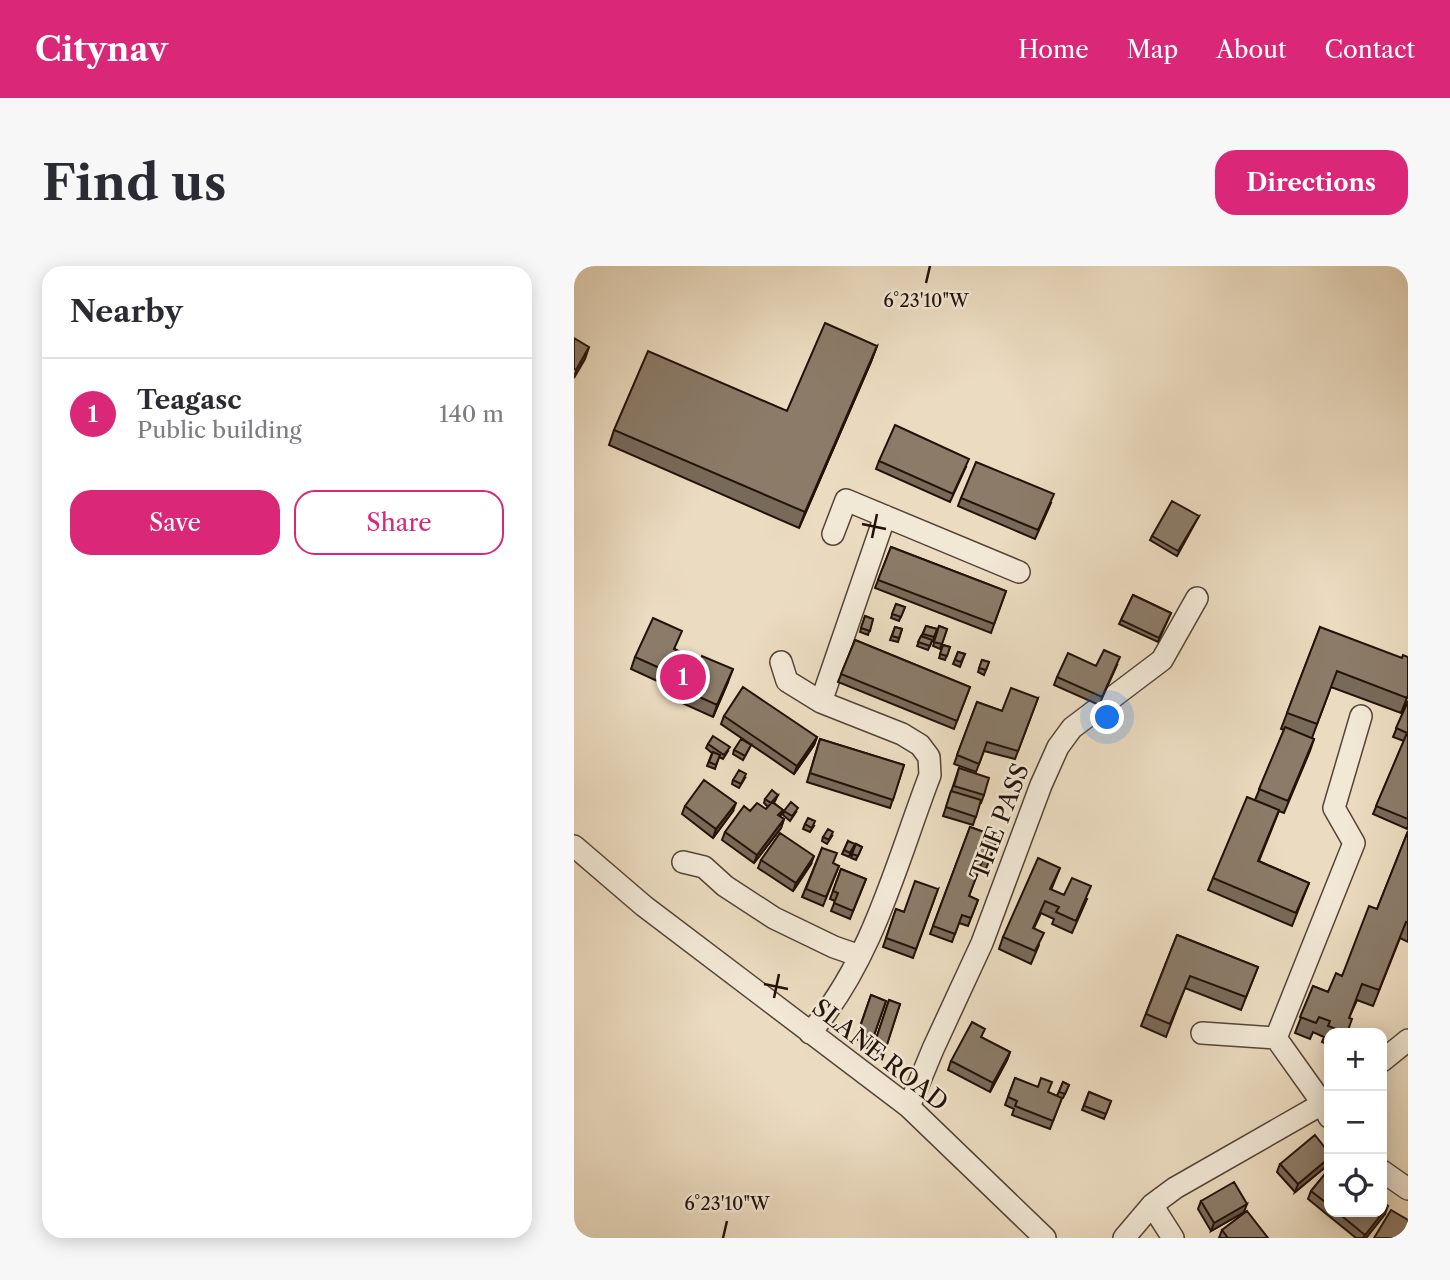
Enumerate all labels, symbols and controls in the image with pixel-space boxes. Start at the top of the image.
text: Citynav [35,29,168,70]
text: Home [1018,35,1089,64]
text: Map [1127,35,1178,64]
text: About [1216,35,1287,64]
text: Contact [1325,35,1415,64]
button: Directions [1215,150,1408,215]
text: Find us [42,152,226,213]
text: 6°23'10"W [883,290,970,312]
text: Nearby [70,293,183,330]
text: Teagasc [137,384,242,416]
text: 1 [88,400,98,428]
text: 140 m [439,400,504,428]
text: Public building [137,416,302,444]
button: Save [70,490,280,555]
button: Share [294,490,504,555]
pin: 1 [660,651,706,703]
your location [1090,700,1124,734]
street label: THE PASS [964,759,1035,884]
street label: SLANE ROAD [807,993,954,1117]
map controls [1324,1028,1387,1217]
button: + [1324,1028,1387,1091]
button: − [1324,1091,1387,1154]
button: locate [1324,1154,1387,1217]
text: 6°23'10"W [684,1193,771,1215]

